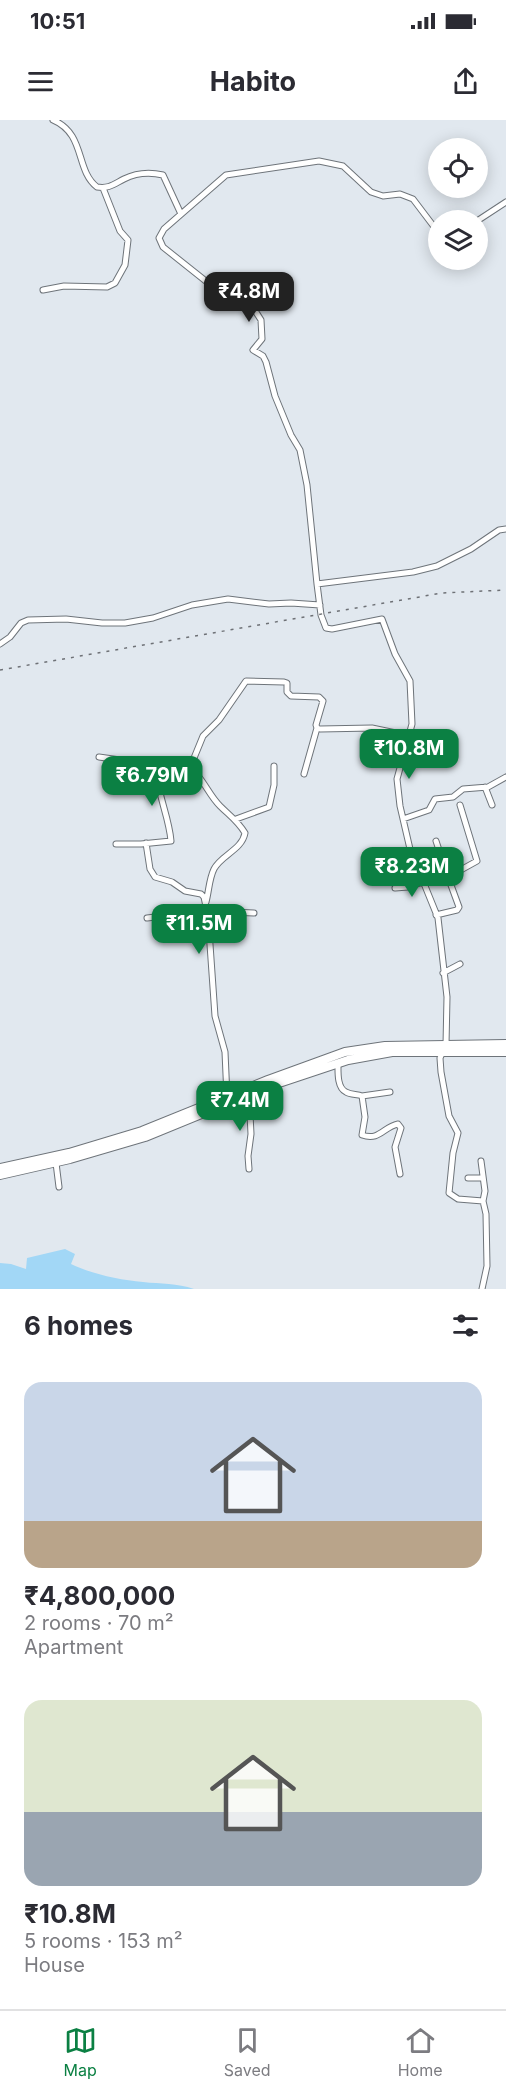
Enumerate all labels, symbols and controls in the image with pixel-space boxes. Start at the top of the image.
text: 10:51 [30,8,85,34]
icon: menu [24,65,57,98]
text: Habito [210,65,296,98]
icon: share [449,65,482,98]
map controls [428,138,488,270]
button: locate [428,138,488,198]
button: layers [428,210,488,270]
pin: ₹4.8M [207,272,291,323]
text: ₹4.8M [218,279,280,303]
pin: ₹10.8M [360,729,458,780]
text: ₹10.8M [374,736,444,760]
pin: ₹6.79M [103,756,201,807]
text: ₹6.79M [115,763,189,787]
pin: ₹8.23M [363,847,461,898]
text: ₹8.23M [375,854,449,878]
pin: ₹11.5M [150,904,248,955]
text: ₹11.5M [166,911,232,935]
pin: ₹7.4M [198,1081,282,1132]
text: ₹7.4M [210,1088,270,1112]
icon: filters [449,1309,482,1342]
text: 6 homes [24,1310,133,1341]
icon: home [199,1421,307,1529]
text: ₹4,800,000 [24,1580,175,1611]
text: 2 rooms · 70 m² [24,1611,174,1635]
text: Apartment [24,1635,123,1659]
icon: home [199,1739,307,1847]
text: ₹10.8M [24,1898,116,1929]
text: 5 rooms · 153 m² [24,1929,183,1953]
text: House [24,1953,85,1977]
tab: Map [64,2024,97,2080]
tab: Saved [224,2024,271,2080]
tab: Home [398,2024,442,2080]

